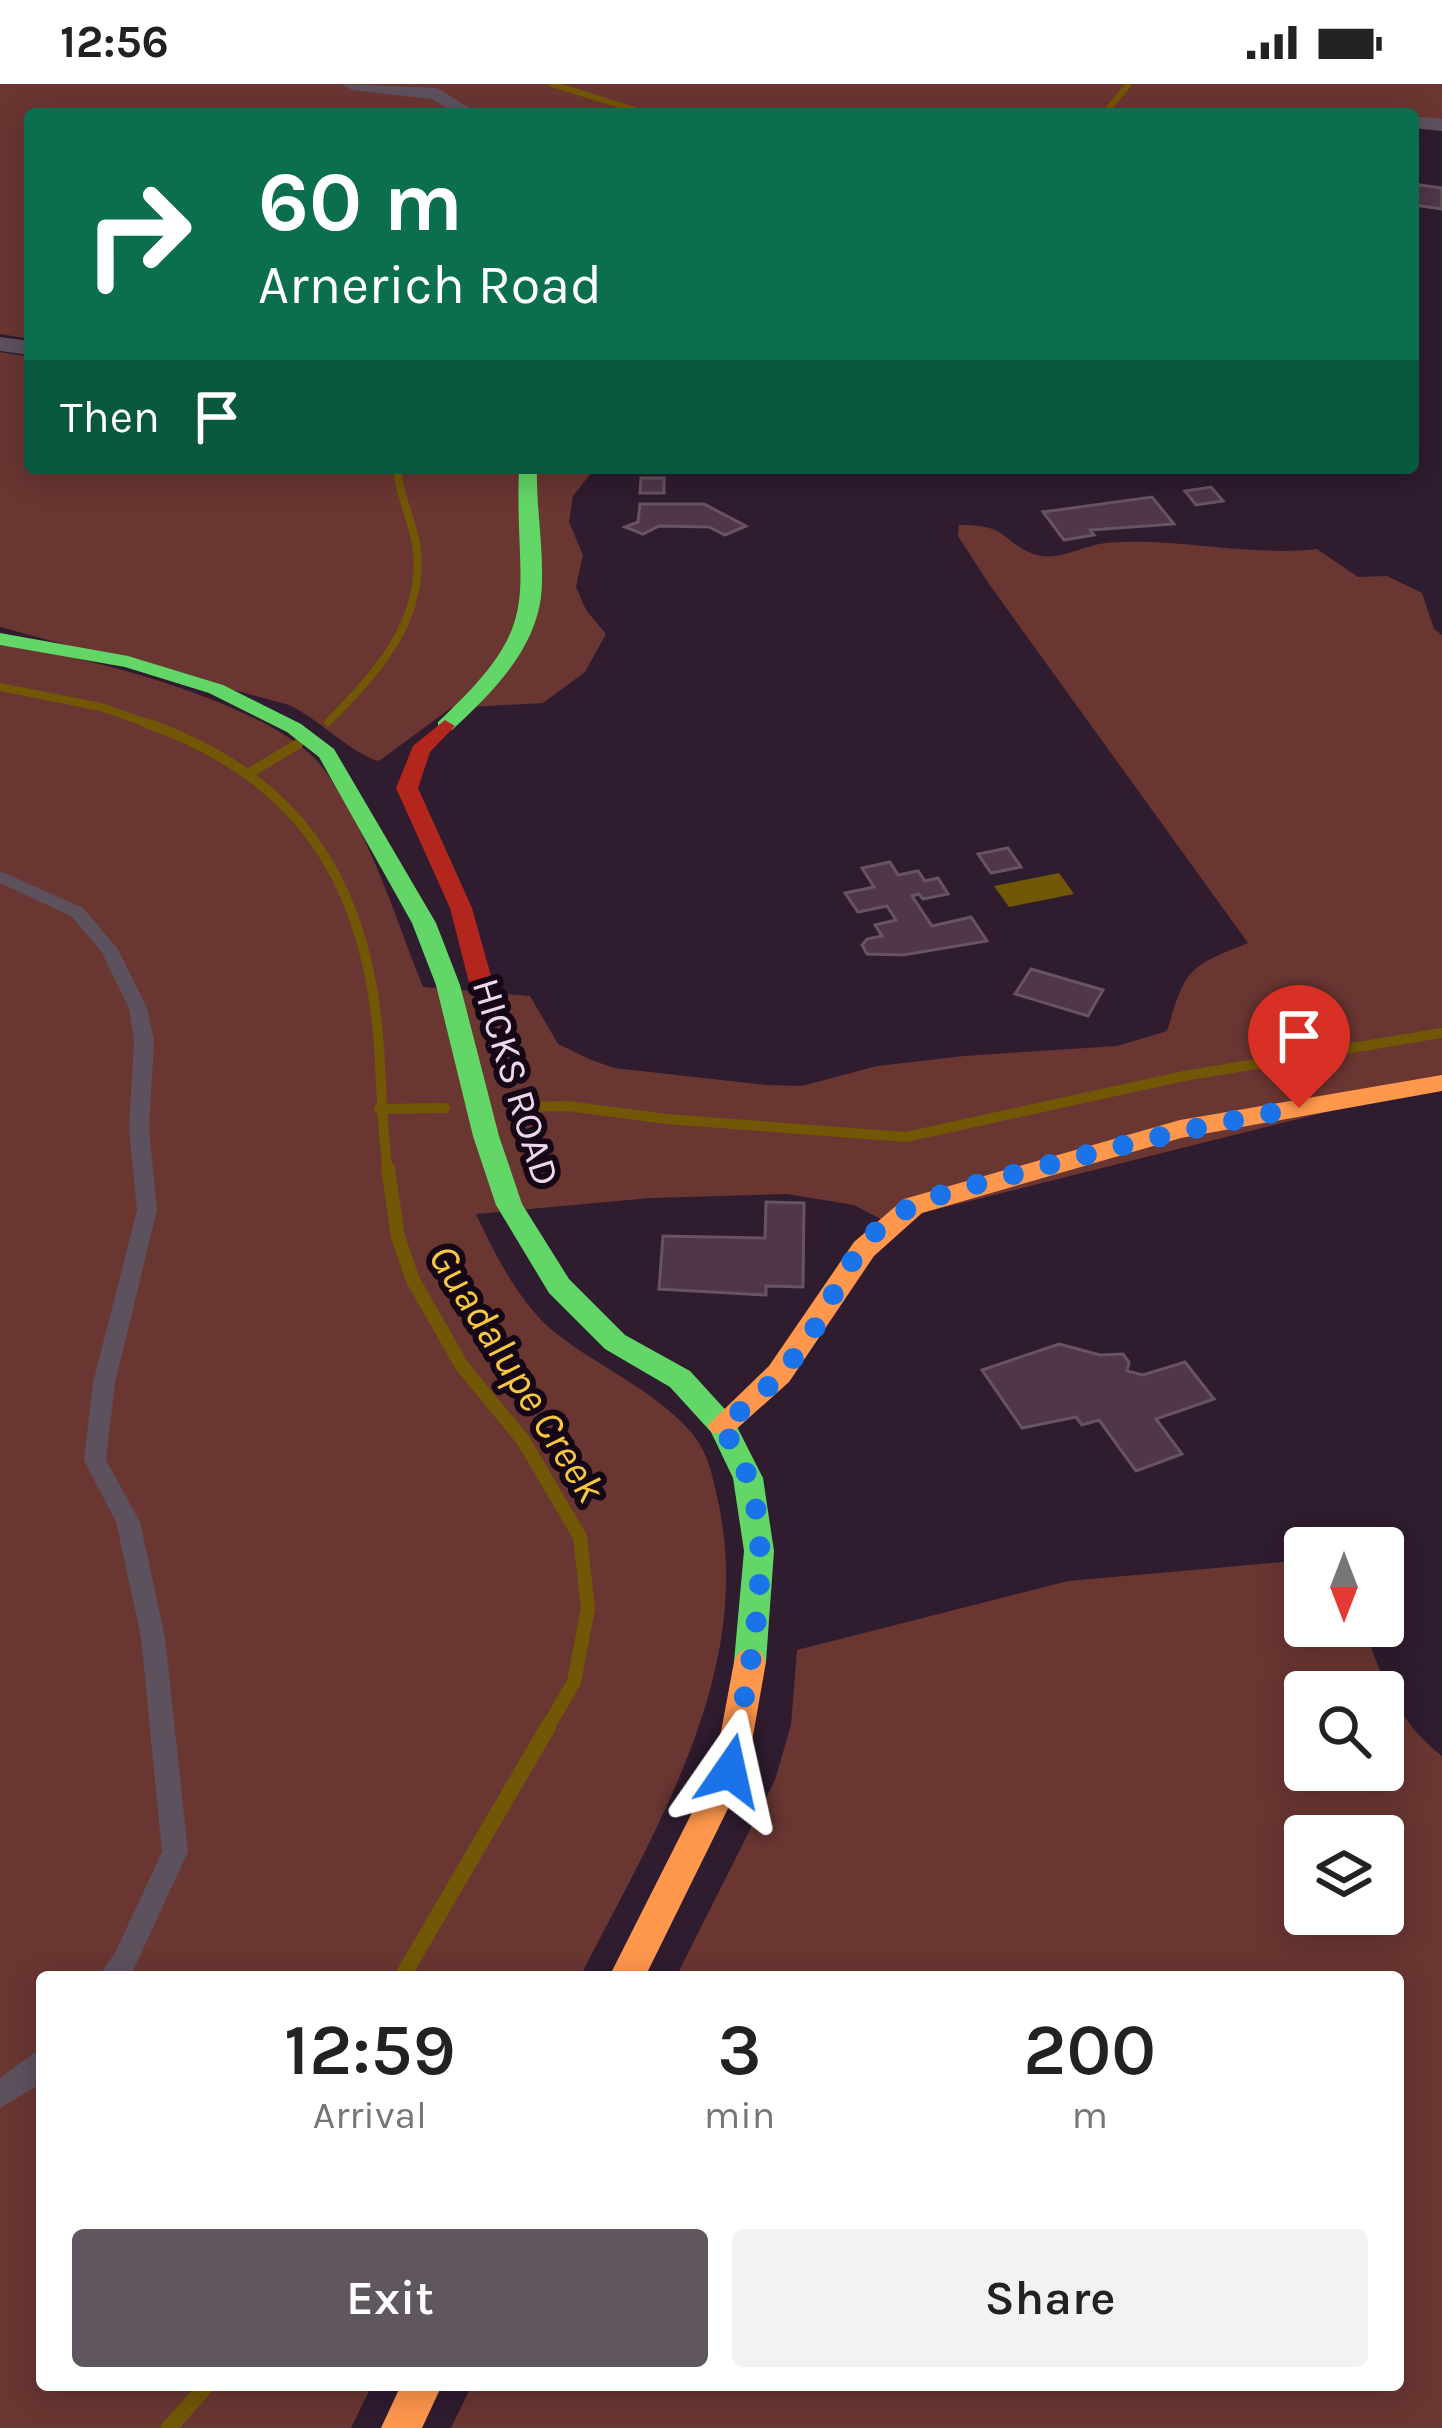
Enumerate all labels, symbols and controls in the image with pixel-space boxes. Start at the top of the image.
text: 12:56 [60,16,169,68]
text: 60 m [258,153,463,251]
icon: right [60,156,216,312]
text: Arnerich Road [258,253,602,317]
icon: arrive [184,384,250,450]
text: Then [60,391,160,443]
street label: HICKS ROAD [463,973,569,1191]
pin [1248,985,1350,1108]
icon: arrive [1266,1003,1332,1069]
water label: Guadalupe Creek [418,1235,617,1512]
north arrow [1284,1527,1404,1647]
map controls [1284,1527,1404,1935]
button: search [1284,1671,1404,1791]
position arrow [667,1708,793,1834]
button: layers [1284,1815,1404,1935]
text: 12:59 [284,2008,456,2092]
text: 3 [717,2008,762,2092]
text: 200 [1023,2008,1156,2092]
text: Arrival [313,2092,427,2138]
text: min [704,2092,775,2138]
text: m [1071,2092,1108,2138]
button: Exit [72,2229,708,2367]
button: Share [732,2229,1368,2367]

